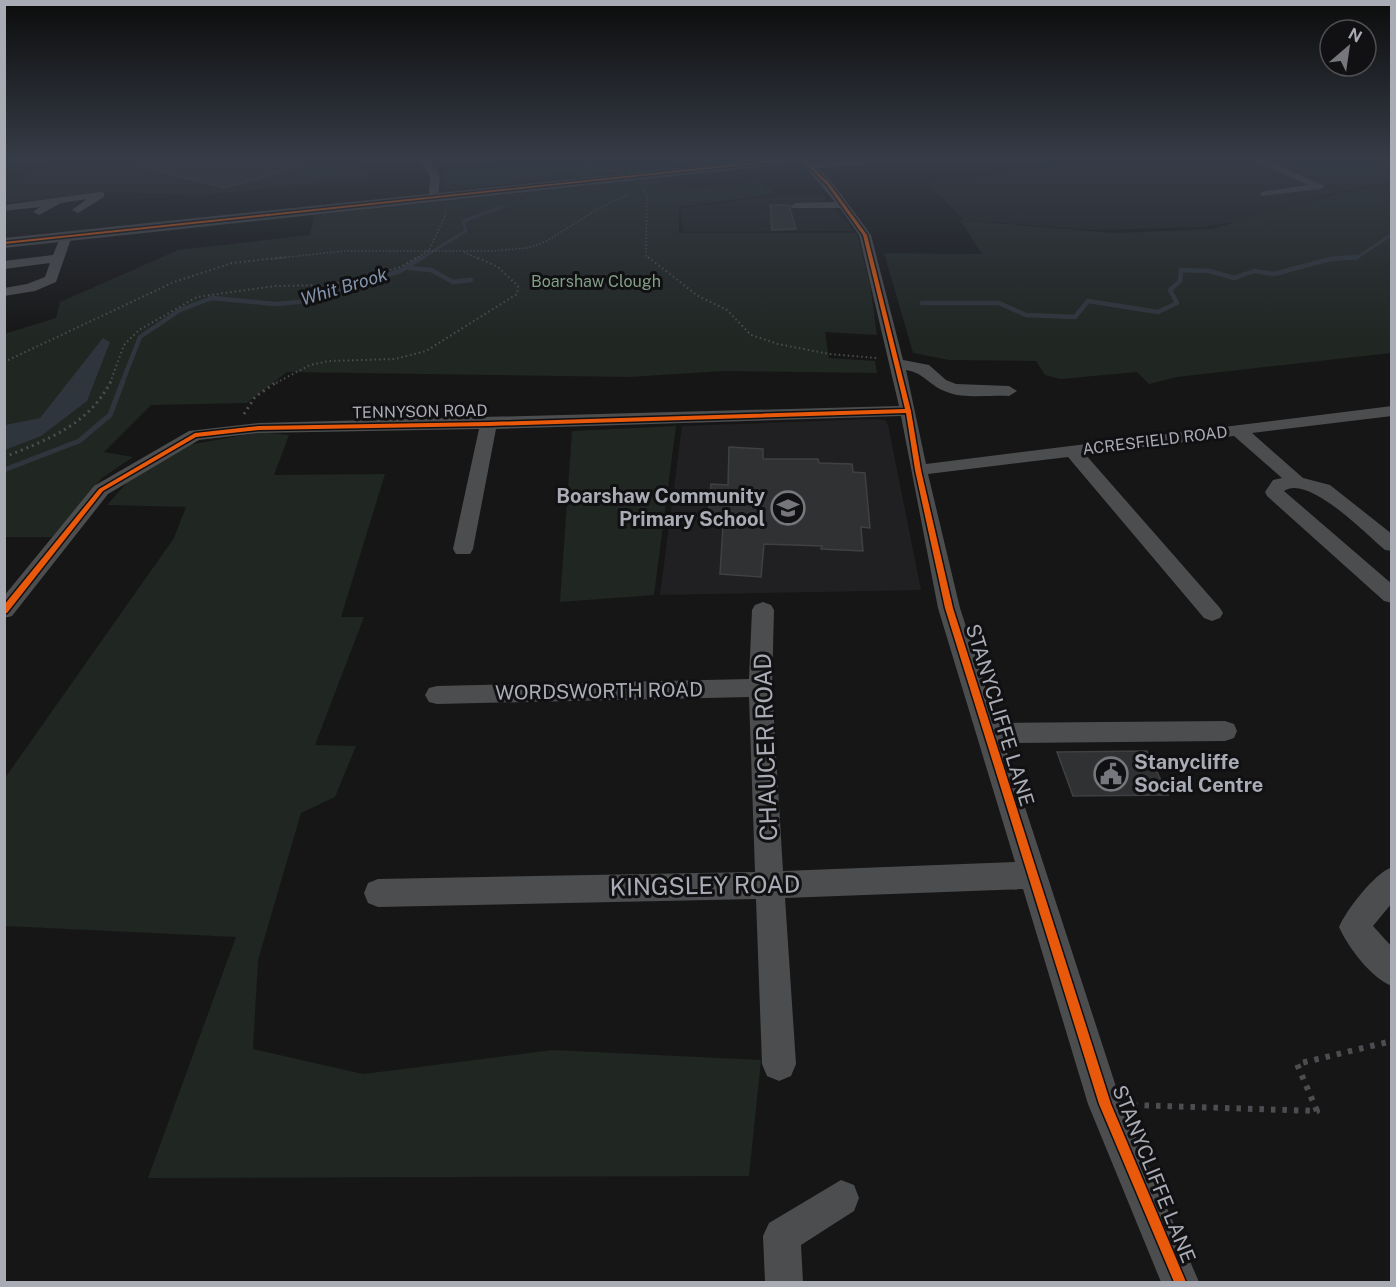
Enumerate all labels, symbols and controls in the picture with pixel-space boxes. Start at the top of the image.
north arrow [1318,18,1378,78]
text: N [1345,24,1365,47]
water label: Whit Brook [298,263,390,310]
park label: Boarshaw Clough [531,272,661,291]
street label: TENNYSON ROAD [352,401,488,422]
street label: ACRESFIELD ROAD [1082,422,1229,459]
place label: Boarshaw Community Primary School [556,484,765,531]
school or university icon: Boarshaw Community Primary School [770,490,806,526]
street label: STANYCLIFFE LANE [961,621,1039,809]
street label: CHAUCER ROAD [748,653,782,841]
street label: WORDSWORTH ROAD [495,677,703,705]
place label: Stanycliffe Social Centre [1134,750,1263,797]
public building icon: Stanycliffe Social Centre [1093,756,1129,792]
street label: KINGSLEY ROAD [609,869,801,901]
street label: STANYCLIFFE LANE [1107,1082,1201,1266]

